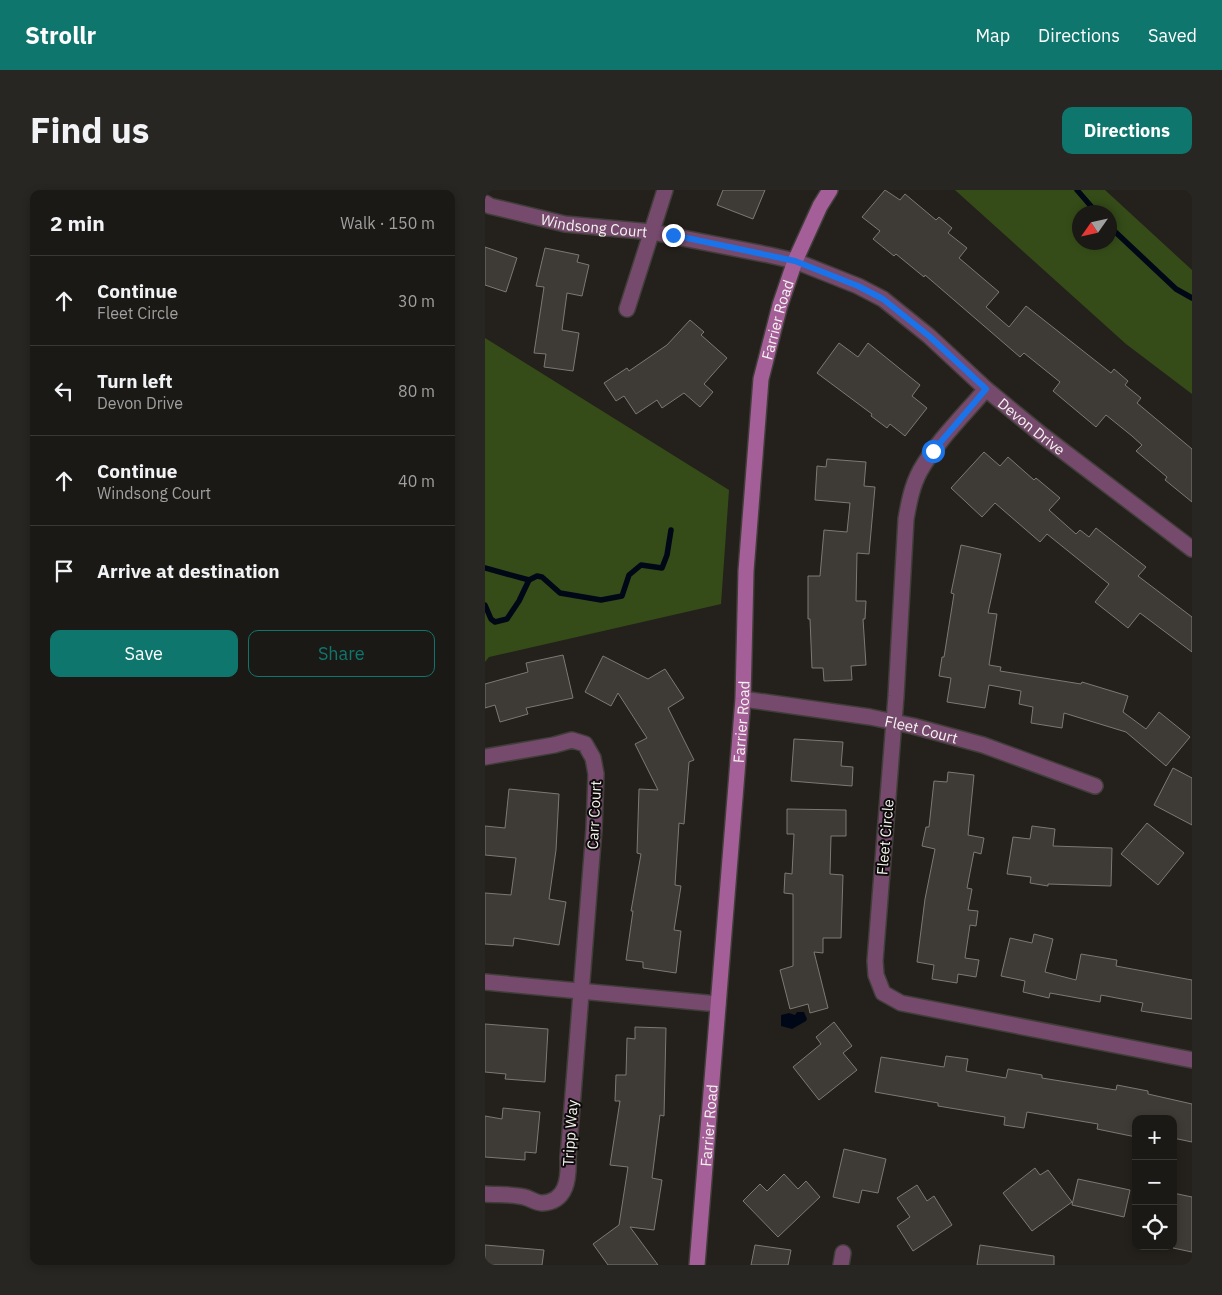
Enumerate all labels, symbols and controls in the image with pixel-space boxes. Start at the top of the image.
text: Strollr [25,19,96,51]
text: Map [975,24,1010,47]
text: Directions [1038,24,1120,47]
text: Saved [1148,24,1197,47]
text: Find us [30,107,149,153]
button: Directions [1062,107,1192,154]
north arrow [1072,205,1117,250]
text: 2 min [50,209,105,237]
street label: Windsong Court [539,209,648,241]
text: Walk · 150 m [340,213,435,233]
route end [662,224,685,247]
street label: Farrier Road [757,277,797,362]
text: Continue [97,279,177,303]
icon: ahead [50,287,78,315]
text: 30 m [398,291,435,311]
text: Fleet Circle [97,303,178,323]
text: Turn left [97,369,173,393]
icon: left [50,377,78,405]
text: 80 m [398,381,435,401]
text: Devon Drive [97,393,183,413]
street label: Devon Drive [994,393,1069,459]
route start [922,440,945,463]
text: Continue [97,459,177,483]
icon: ahead [50,467,78,495]
text: 40 m [398,471,435,491]
text: Windsong Court [97,483,211,503]
icon: arrive [50,557,78,585]
text: Arrive at destination [97,559,280,583]
button: Save [50,630,238,677]
button: Share [248,630,435,677]
street label: Farrier Road [728,680,753,764]
street label: Fleet Court [883,711,960,747]
street label: Carr Court [583,780,605,850]
street label: Fleet Circle [872,798,898,876]
street label: Farrier Road [696,1084,721,1167]
street label: Tripp Way [558,1099,582,1167]
map controls [1132,1115,1177,1250]
button: + [1132,1115,1177,1160]
button: − [1132,1160,1177,1205]
button: locate [1132,1205,1177,1250]

